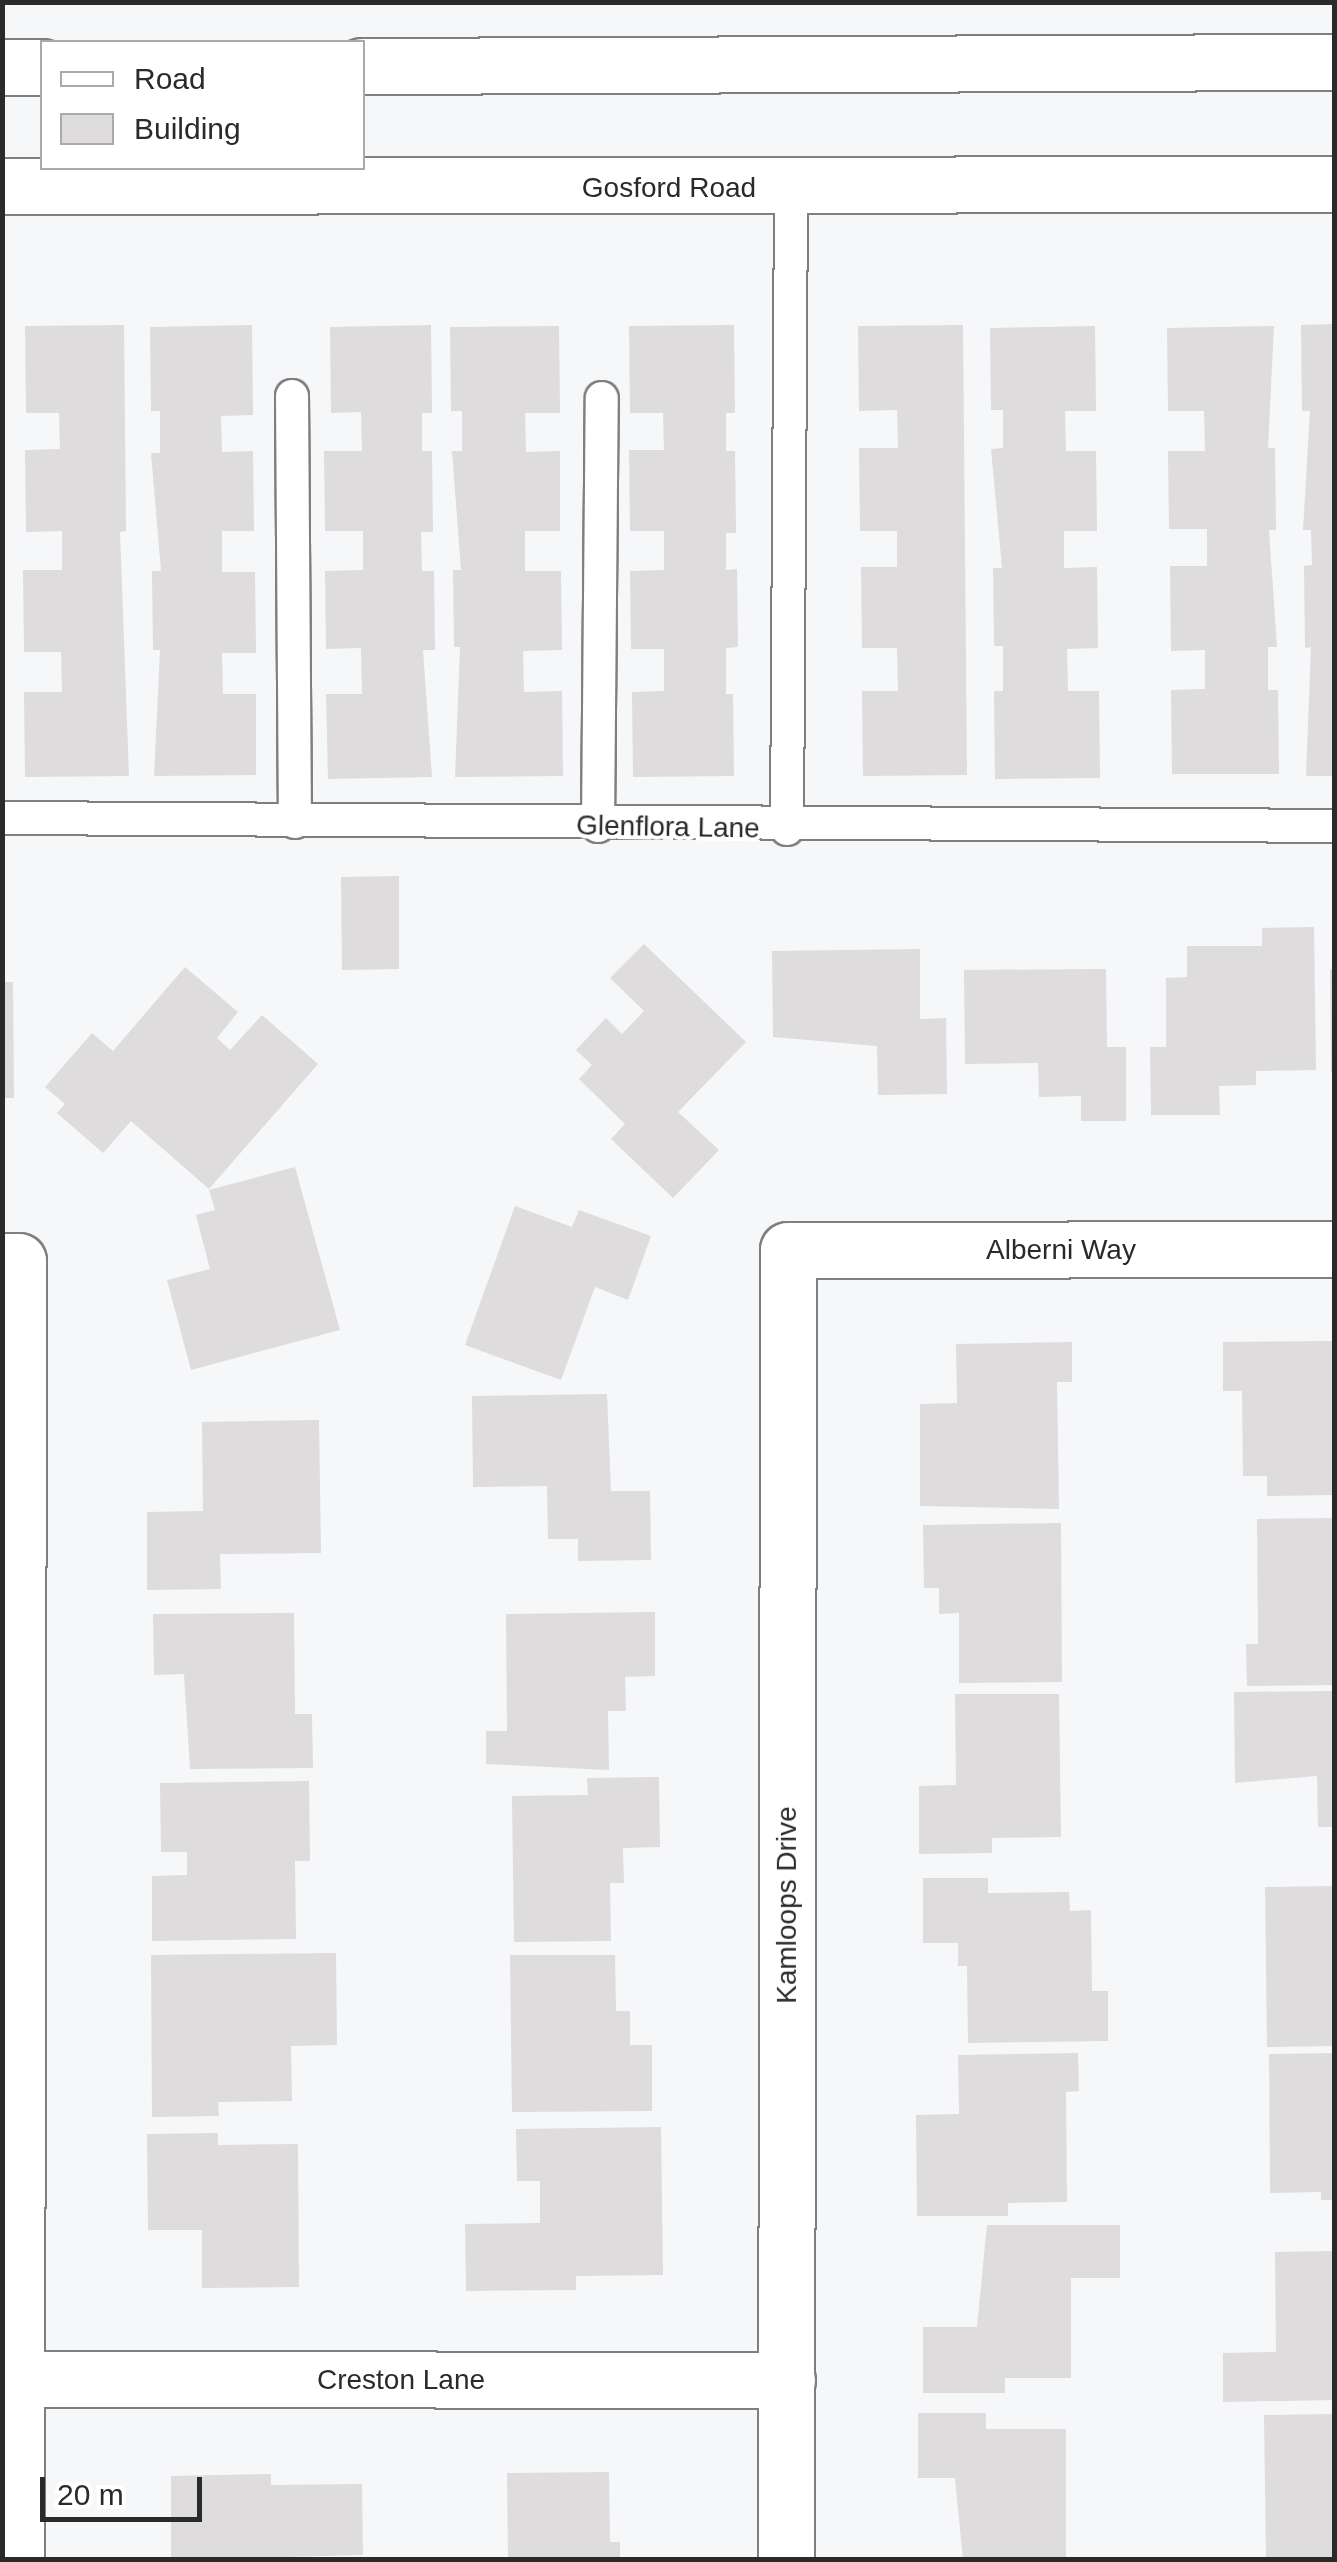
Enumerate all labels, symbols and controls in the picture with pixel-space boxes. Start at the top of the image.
legend [40,40,365,170]
text: Road [134,62,206,95]
text: Building [134,112,241,145]
street label: Gosford Road [582,171,756,205]
street label: Glenflora Lane [576,809,760,845]
street label: Alberni Way [986,1233,1136,1267]
street label: Kamloops Drive [770,1806,804,2004]
street label: Creston Lane [317,2363,485,2397]
scale bar [45,2457,208,2519]
text: 20 m [57,2478,124,2511]

